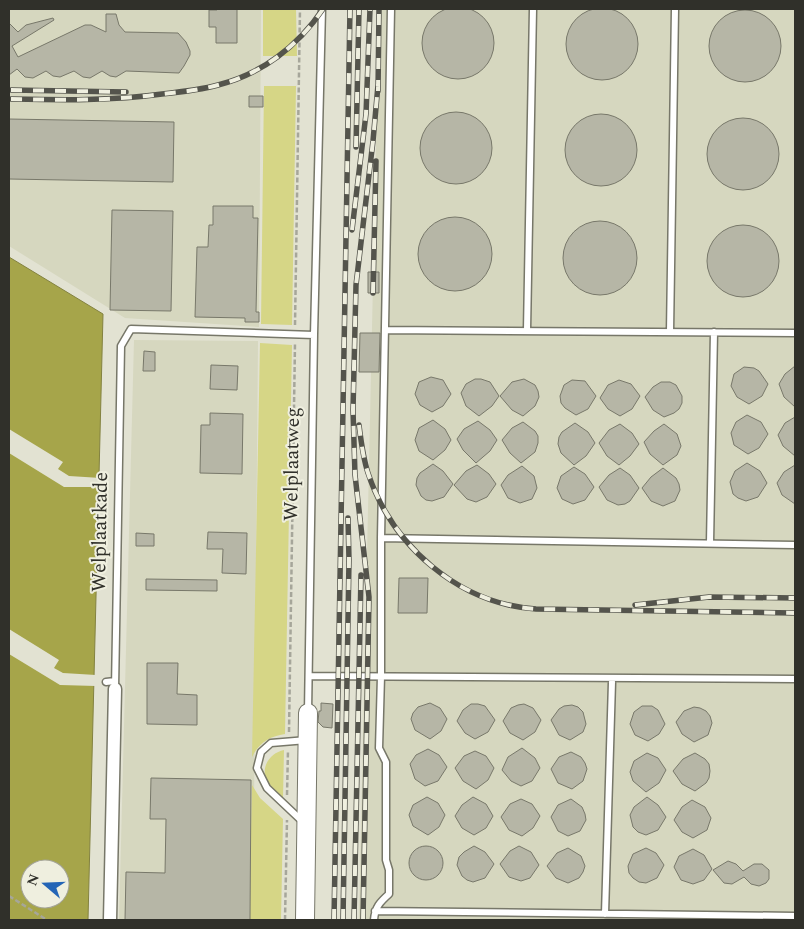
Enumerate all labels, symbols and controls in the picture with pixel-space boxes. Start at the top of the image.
street label: Welplaatweg [276,407,308,521]
street label: Welplaatkade [84,472,116,592]
north arrow [20,859,70,909]
text: N [21,871,45,889]

